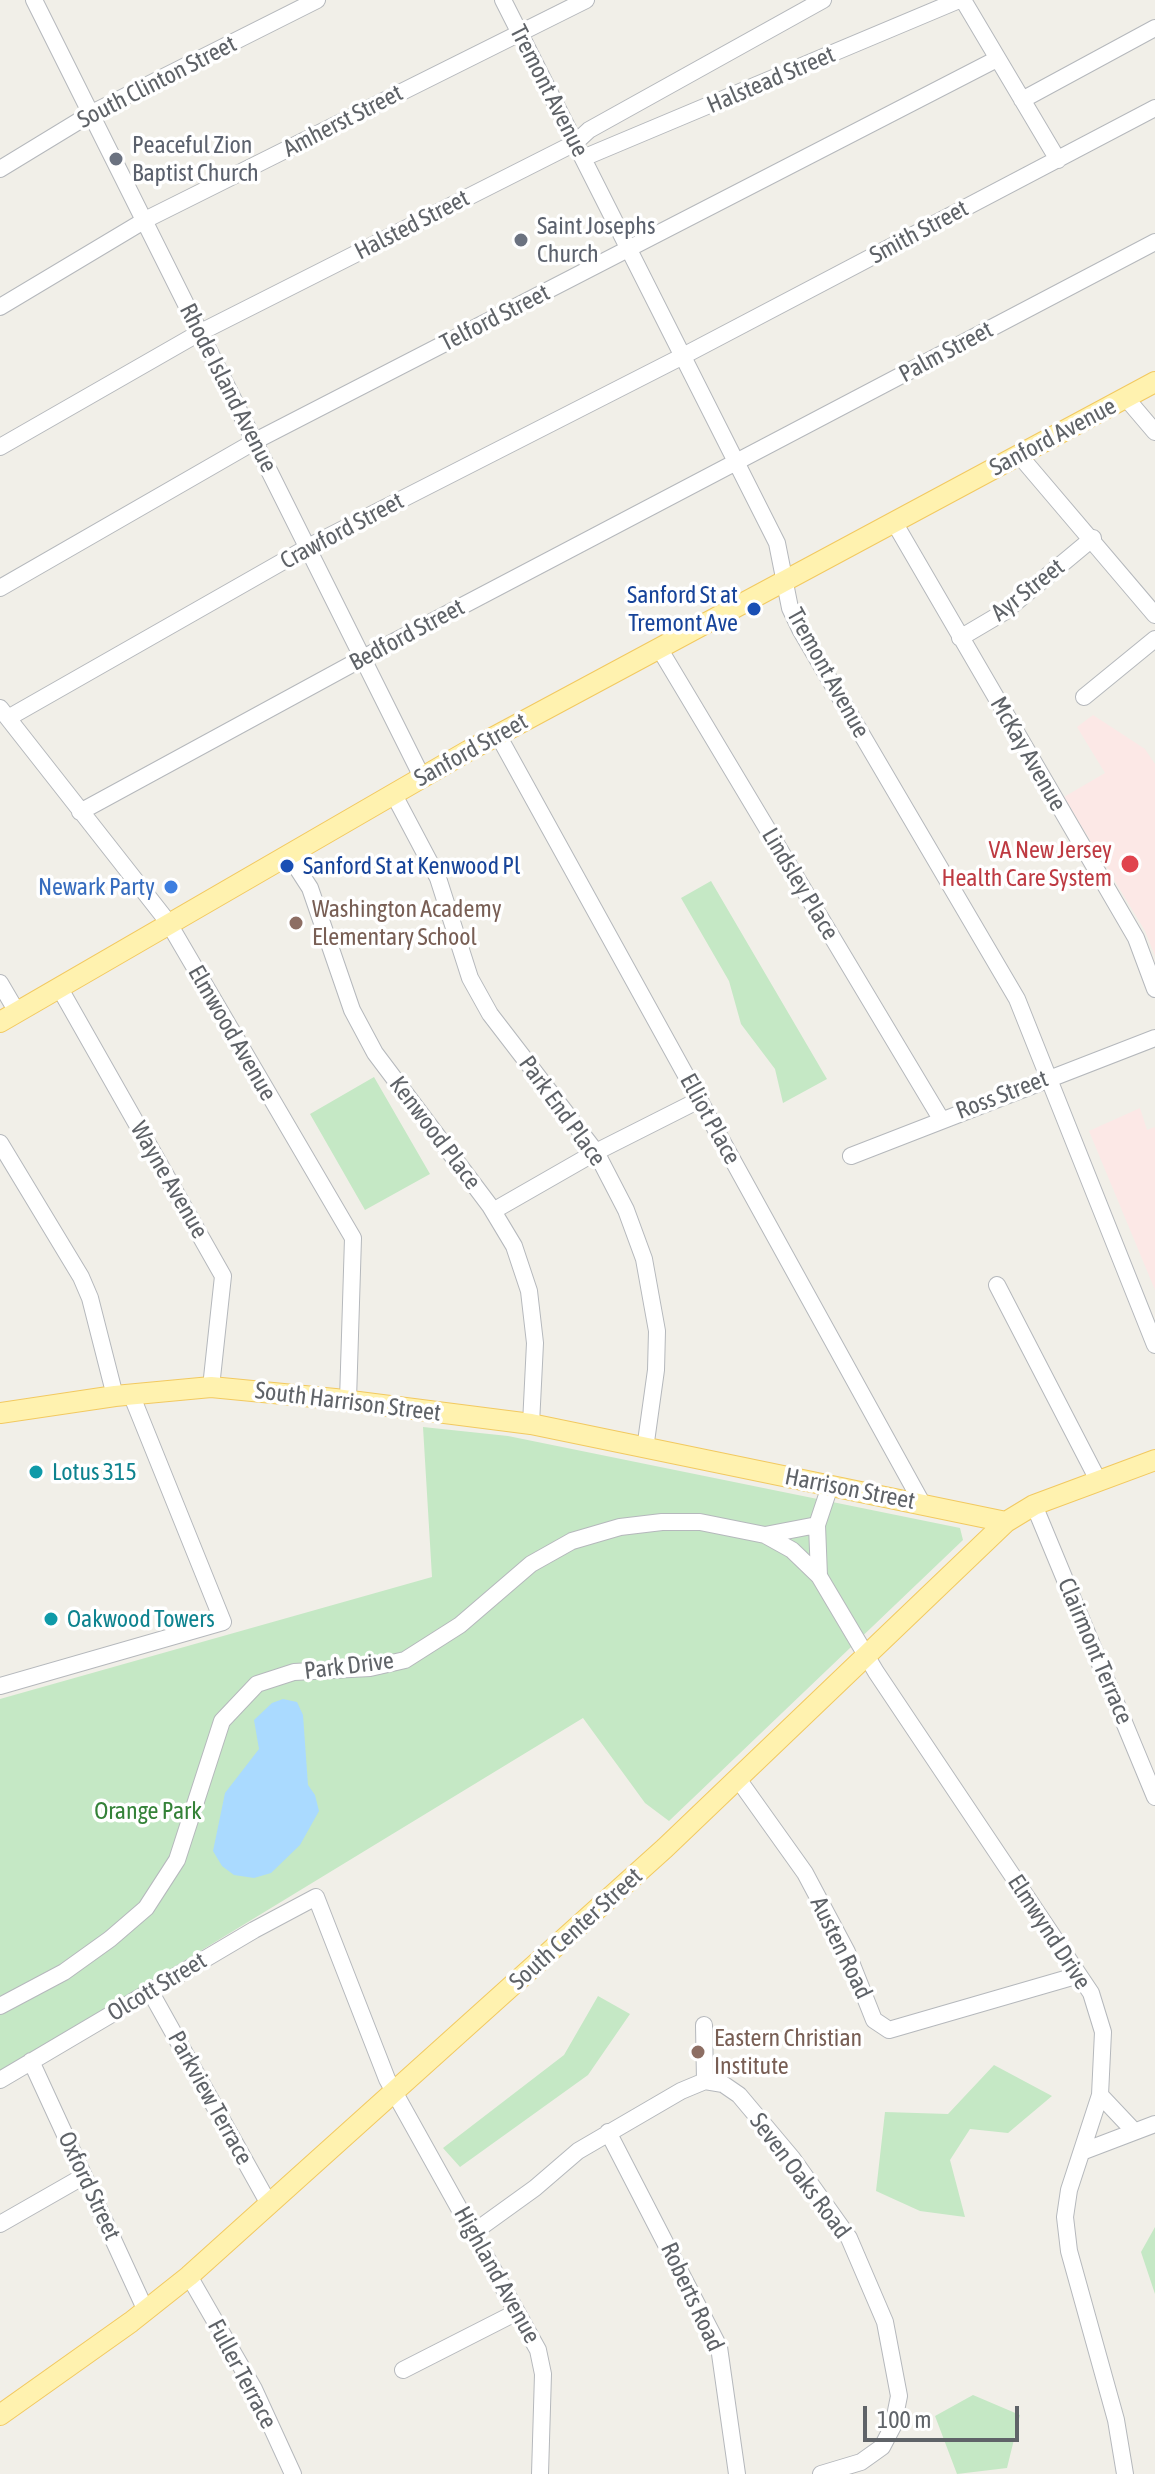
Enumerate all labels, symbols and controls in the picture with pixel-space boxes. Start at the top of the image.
street label: Tremont Avenue [504,20,594,162]
street label: South Clinton Street [73,30,241,134]
street label: Halstead Street [703,40,839,120]
street label: Amherst Street [279,79,407,163]
place label: Peaceful Zion Baptist Church [132,131,259,187]
marker: Peaceful Zion Baptist Church [107,150,125,168]
street label: Halsted Street [350,184,474,266]
street label: Smith Street [865,194,973,270]
place label: Saint Josephs Church [537,212,655,268]
marker: Saint Josephs Church [512,231,530,249]
street label: Telford Street [436,278,554,358]
street label: Rhode Island Avenue [173,299,283,477]
street label: Palm Street [894,315,998,389]
street label: Sanford Avenue [985,392,1121,482]
street label: Crawford Street [276,487,408,575]
street label: Ayr Street [986,553,1070,627]
place label: Sanford St at Tremont Ave [627,581,738,637]
street label: Bedford Street [345,593,469,677]
marker: Sanford St at Tremont Ave [745,600,763,618]
street label: Tremont Avenue [781,603,875,743]
street label: McKay Avenue [984,692,1072,816]
street label: Sanford Street [409,707,533,793]
street label: Lindsley Place [755,823,845,945]
place label: VA New Jersey Health Care System [942,836,1112,892]
place label: Sanford St at Kenwood Pl [303,852,520,880]
marker: VA New Jersey Health Care System [1119,853,1141,875]
marker: Sanford St at Kenwood Pl [278,857,296,875]
place label: Newark Party [38,873,155,901]
marker: Newark Party [162,878,180,896]
place label: Washington Academy Elementary School [312,895,502,951]
marker: Washington Academy Elementary School [287,914,305,932]
street label: Elmwood Avenue [182,960,282,1106]
street label: Park End Place [512,1050,612,1172]
street label: Ross Street [952,1064,1052,1126]
street label: Elliot Place [673,1069,747,1169]
street label: Kenwood Place [383,1071,487,1195]
street label: Wayne Avenue [124,1117,214,1243]
street label: South Harrison Street [253,1376,443,1428]
place label: Lotus 315 [52,1458,137,1486]
street label: Harrison Street [782,1462,918,1516]
marker: Lotus 315 [27,1463,45,1481]
street label: Clairmont Terrace [1051,1574,1139,1728]
place label: Oakwood Towers [67,1605,215,1633]
marker: Oakwood Towers [42,1610,60,1628]
street label: Park Drive [303,1646,395,1686]
park label: Orange Park [94,1797,202,1825]
street label: South Center Street [504,1862,648,1996]
street label: Elmwynd Drive [1001,1869,1097,1995]
street label: Austen Road [804,1892,878,2004]
street label: Olcott Street [102,1946,212,2028]
place label: Eastern Christian Institute [714,2024,862,2080]
street label: Parkview Terrace [161,2026,259,2170]
marker: Eastern Christian Institute [689,2043,707,2061]
street label: Seven Oaks Road [744,2108,856,2244]
street label: Oxford Street [51,2127,127,2245]
street label: Highland Avenue [448,2202,546,2348]
street label: Roberts Road [654,2238,730,2356]
street label: Fuller Terrace [201,2315,283,2433]
scale bar [867,2390,1023,2440]
text: 100 m [877,2406,931,2433]

